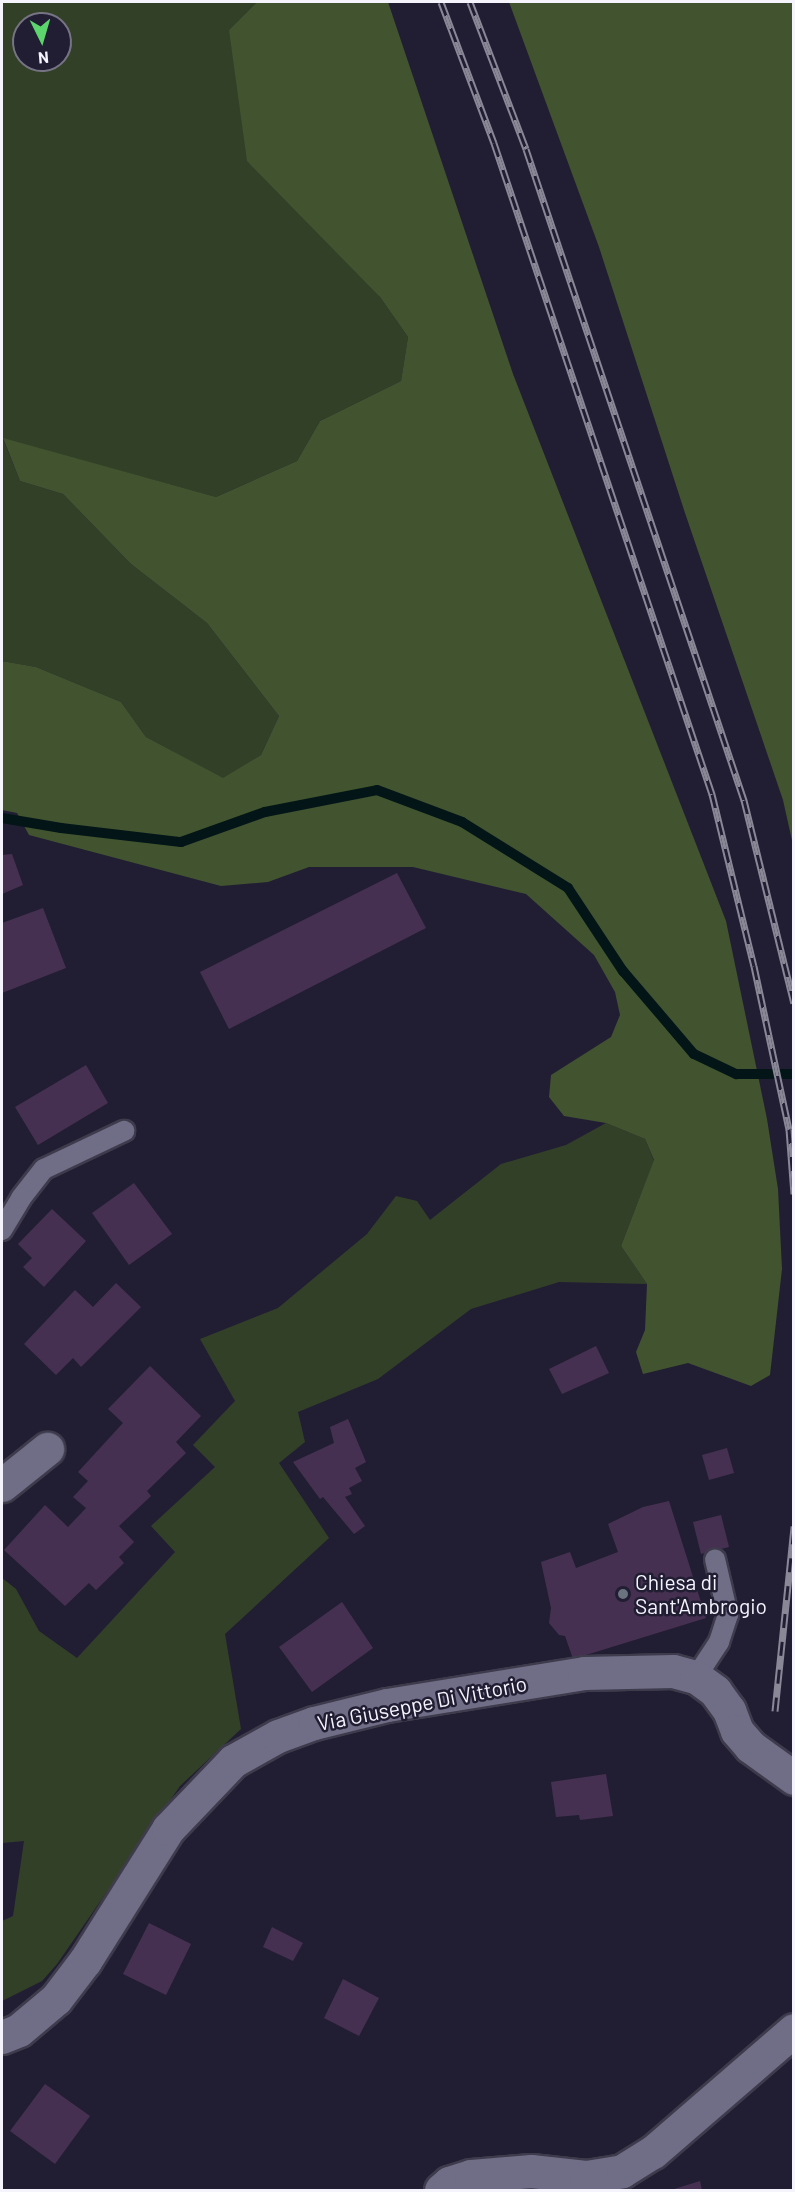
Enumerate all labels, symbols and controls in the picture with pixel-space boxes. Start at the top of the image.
north arrow [12,12,72,72]
text: N [37,49,50,68]
place label: Chiesa di Sant'Ambrogio [635,1569,767,1619]
marker: Chiesa di Sant'Ambrogio [616,1587,630,1601]
street label: Via Giuseppe Di Vittorio [315,1670,529,1736]

